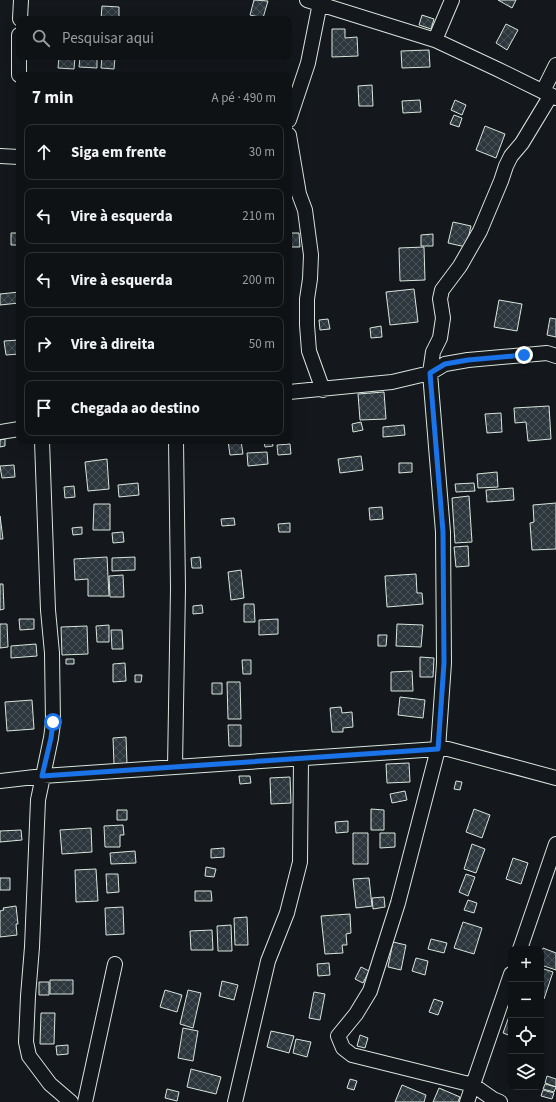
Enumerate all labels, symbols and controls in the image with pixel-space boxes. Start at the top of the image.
search box [16,16,292,60]
icon: search [30,27,52,49]
text: Pesquisar aqui [62,28,154,49]
text: 7 min [32,86,73,110]
text: A pé · 490 m [211,89,276,107]
icon: ahead [33,141,55,163]
text: Siga em frente [71,142,166,163]
text: 30 m [249,143,275,161]
icon: left [33,205,55,227]
text: Vire à esquerda [71,206,173,227]
text: 210 m [242,207,275,225]
icon: left [33,269,55,291]
text: Vire à esquerda [71,270,173,291]
text: 200 m [242,271,275,289]
icon: right [33,333,55,355]
text: Vire à direita [71,334,155,355]
text: 50 m [249,335,275,353]
route end [515,346,533,364]
icon: arrive [33,397,55,419]
text: Chegada ao destino [71,398,200,419]
route start [44,713,62,731]
map controls [508,946,544,1090]
button: + [508,946,544,982]
button: − [508,982,544,1018]
button: locate [508,1018,544,1054]
button: layers [508,1054,544,1090]

